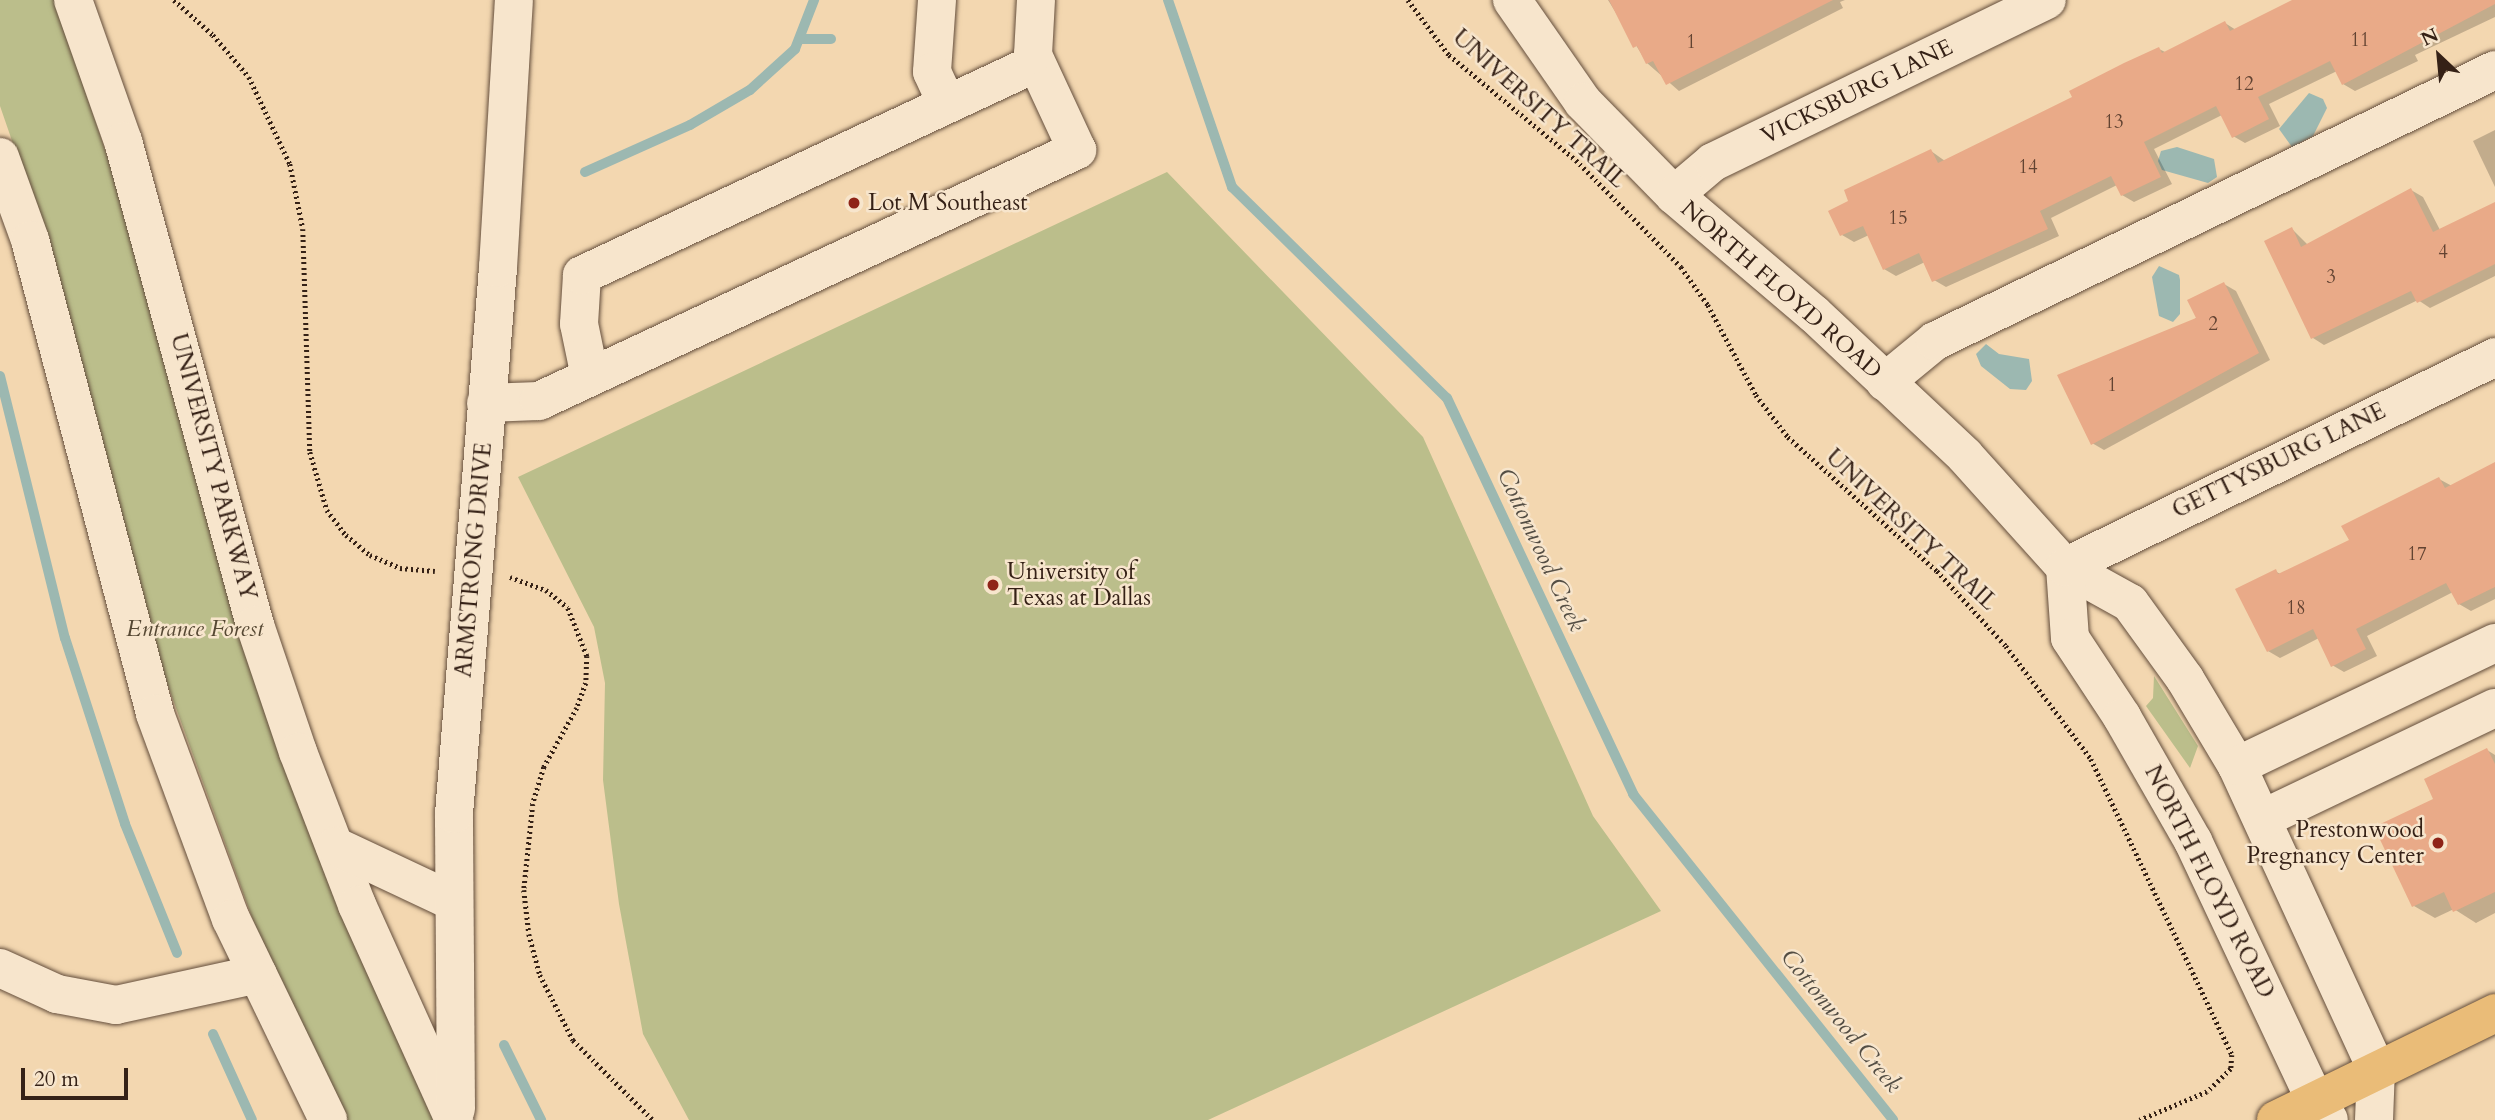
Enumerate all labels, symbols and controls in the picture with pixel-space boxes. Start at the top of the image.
north arrow [2404,21,2474,91]
text: N [2417,22,2443,52]
street label: UNIVERSITY TRAIL [1447,24,1631,194]
house number: 11 [2350,30,2370,52]
house number: 1 [1686,32,1696,54]
street label: VICKSBURG LANE [1757,34,1957,150]
house number: 12 [2234,74,2254,96]
house number: 13 [2104,112,2124,134]
house number: 14 [2018,157,2038,179]
place label: Lot M Southeast [868,189,1027,217]
marker: Lot M Southeast [846,195,862,211]
street label: NORTH FLOYD ROAD [1675,195,1887,385]
house number: 15 [1888,208,1908,230]
house number: 4 [2438,242,2448,264]
house number: 3 [2326,267,2336,289]
house number: 2 [2208,314,2218,336]
street label: UNIVERSITY PARKWAY [164,331,262,603]
house number: 1 [2107,375,2117,397]
street label: GETTYSBURG LANE [2168,397,2390,525]
street label: ARMSTRONG DRIVE [450,441,498,679]
street label: UNIVERSITY TRAIL [1820,444,2002,616]
water label: Cottonwood Creek [1491,464,1591,636]
house number: 17 [2407,544,2427,566]
place label: University of Texas at Dallas [1007,558,1151,612]
marker: University of Texas at Dallas [985,577,1001,593]
house number: 18 [2286,598,2306,620]
park label: Entrance Forest [126,615,264,643]
street label: NORTH FLOYD ROAD [2138,761,2280,1003]
place label: Prestonwood Pregnancy Center [2247,816,2424,870]
marker: Prestonwood Pregnancy Center [2430,835,2446,851]
water label: Cottonwood Creek [1774,943,1908,1099]
scale bar [24,1054,131,1098]
text: 20 m [34,1065,79,1094]

